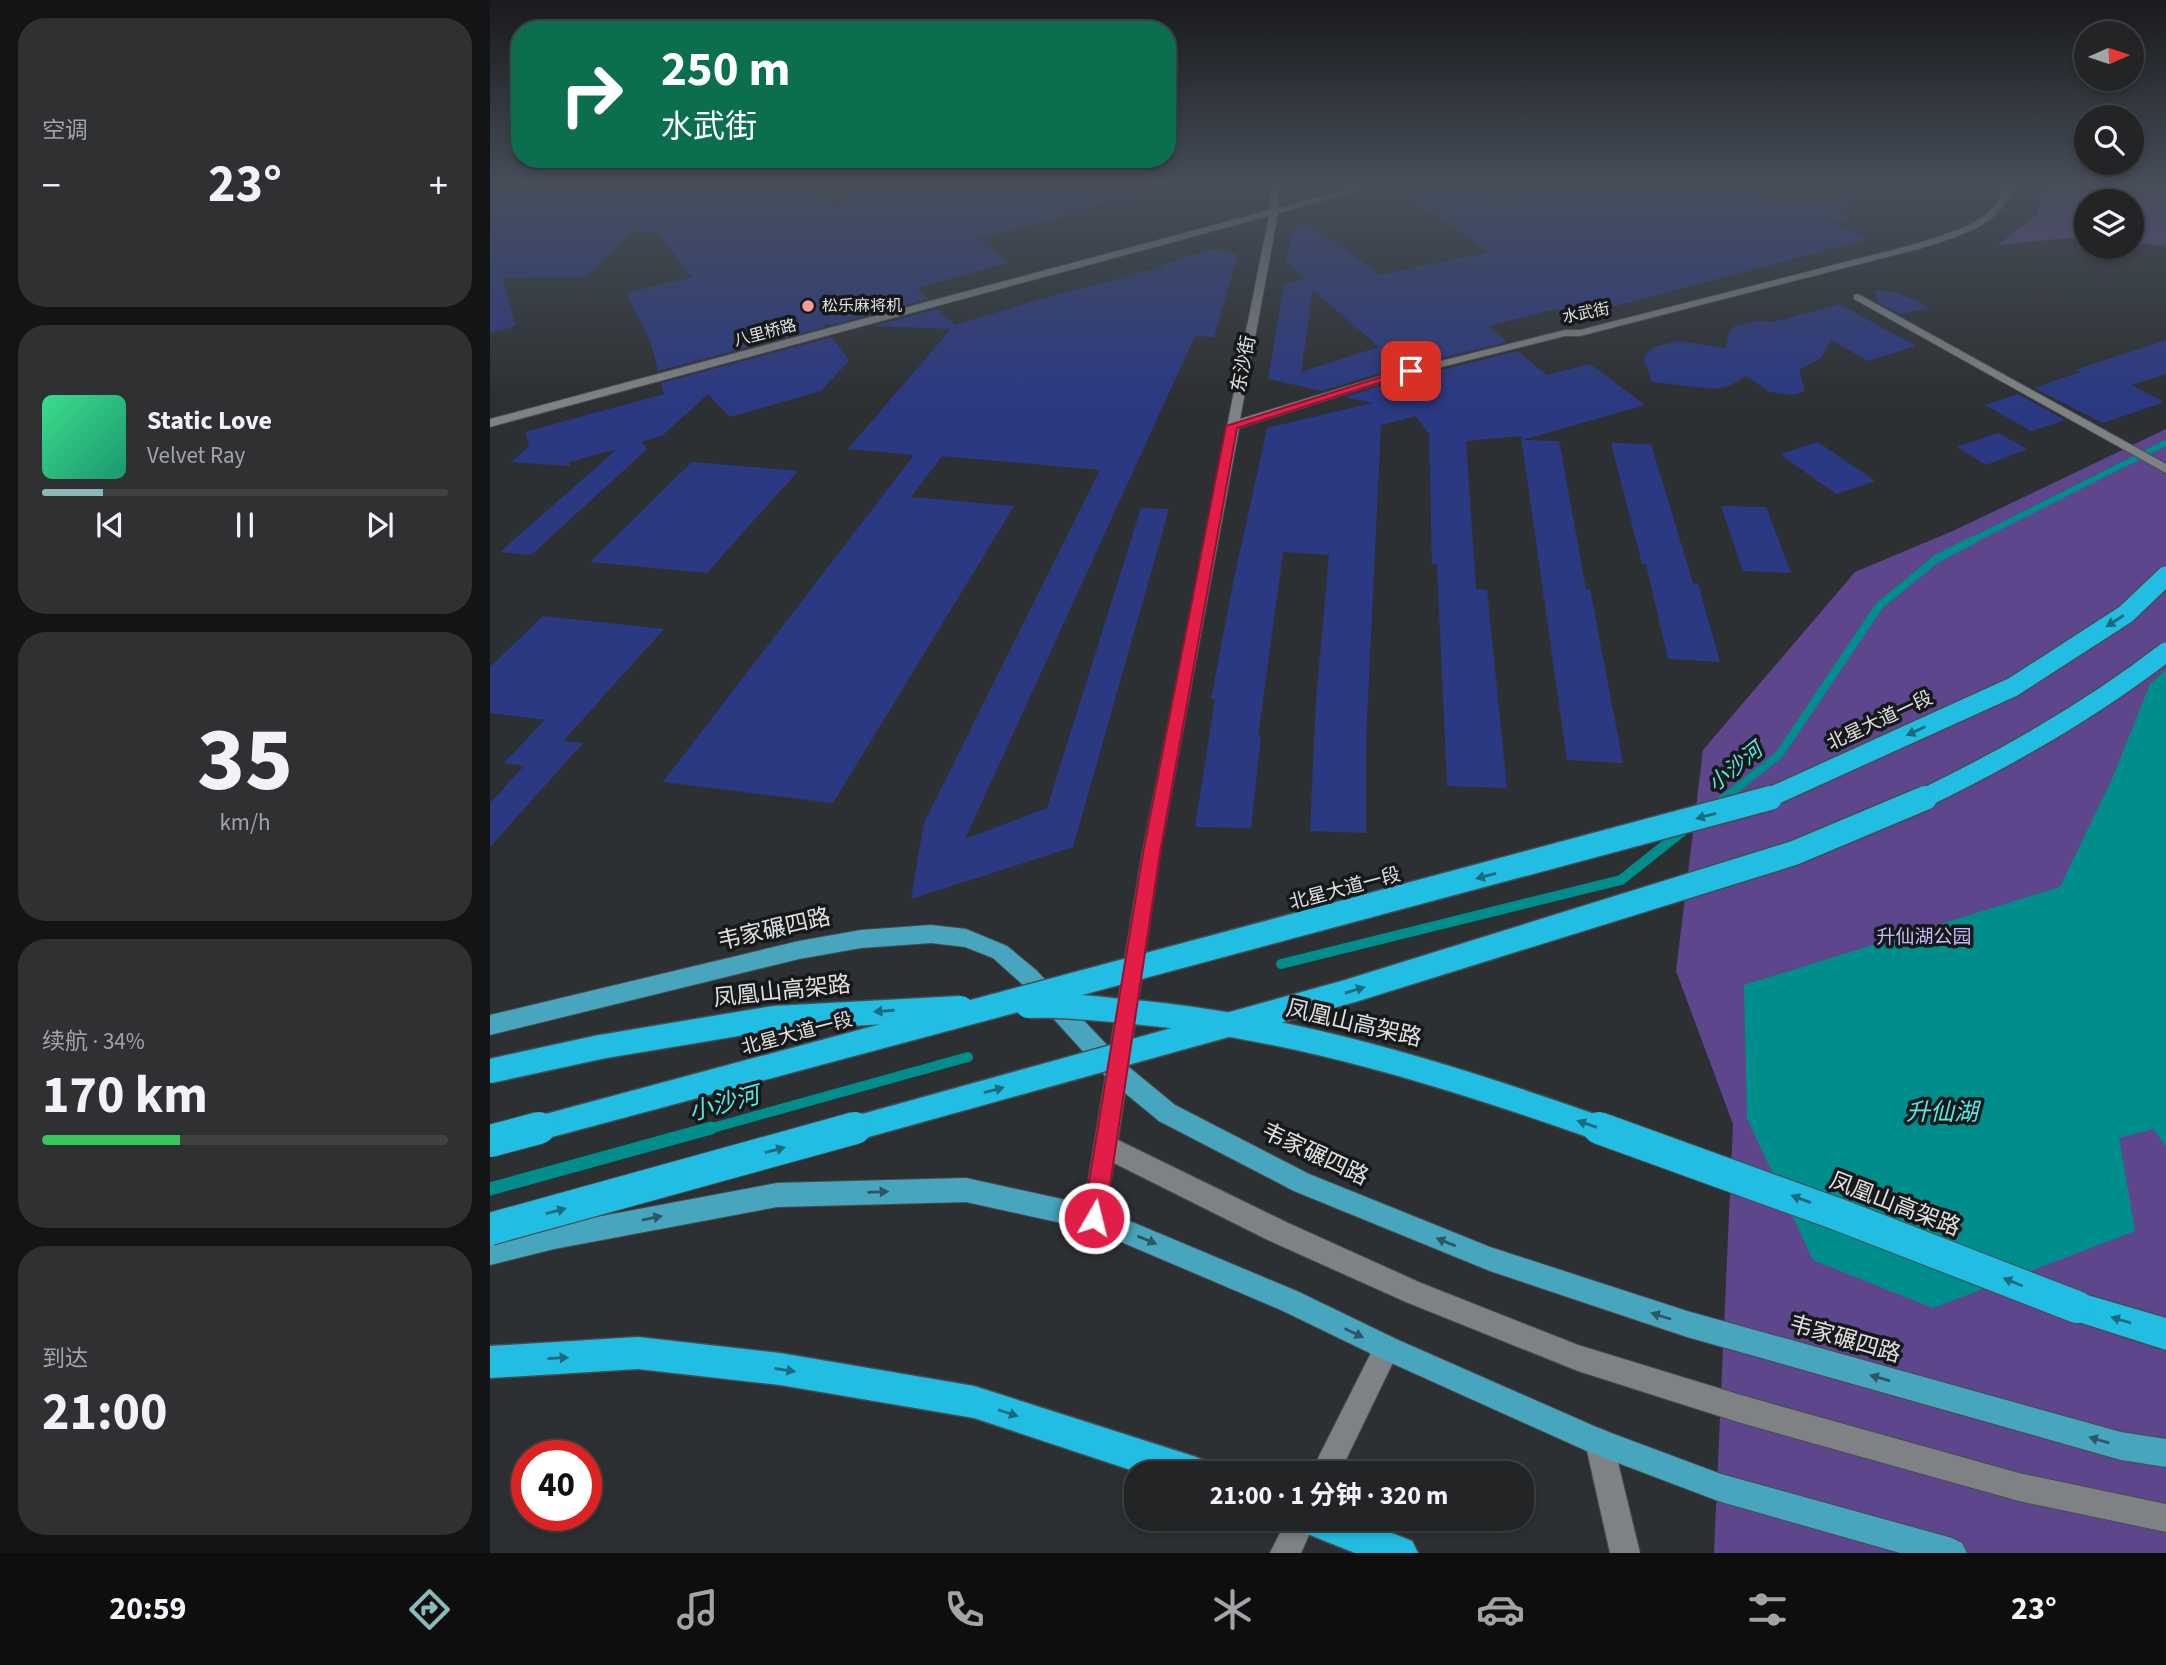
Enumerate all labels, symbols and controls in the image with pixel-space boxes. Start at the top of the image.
north arrow [2074,21,2144,91]
map controls [2074,21,2144,259]
text: 250 m [661,35,790,105]
icon: right [546,49,637,140]
text: 水武街 [661,104,757,150]
button: search [2074,105,2144,175]
text: 空调 [42,114,88,147]
text: 23° [208,148,282,222]
text: − [42,159,61,213]
text: + [429,159,448,213]
button: layers [2074,189,2144,259]
place label: 松乐麻将机 [822,295,902,317]
marker: 松乐麻将机 [800,298,816,314]
street label: 水武街 [1560,298,1612,328]
street label: 八里桥路 [731,314,799,352]
street label: 东沙街 [1225,333,1263,395]
pin [1381,341,1441,401]
icon: arrive [1392,352,1430,390]
text: Static Love [147,402,272,439]
text: Velvet Ray [147,439,245,472]
icon: previous [91,506,129,544]
icon: pause [226,506,264,544]
icon: next [361,506,399,544]
one-way arrow [2105,614,2124,627]
street label: 北星大道一段 [1823,685,1937,757]
text: 35 [197,696,293,825]
one-way arrow [1906,725,1926,737]
water label: 小沙河 [1701,733,1772,798]
text: km/h [219,806,271,839]
one-way arrow [1695,812,1716,822]
street label: 北星大道一段 [1286,861,1404,917]
one-way arrow [1475,871,1497,882]
street label: 韦家碾四路 [714,900,834,958]
park label: 升仙湖公园 [1876,924,1972,951]
street label: 凤凰山高架路 [712,967,852,1015]
one-way arrow [1345,984,1366,994]
street label: 凤凰山高架路 [1283,991,1425,1055]
one-way arrow [873,1005,895,1016]
street label: 北星大道一段 [738,1006,856,1062]
text: 续航 · 34% [42,1025,145,1058]
text: 170 km [42,1059,208,1133]
water label: 小沙河 [685,1077,767,1130]
one-way arrow [984,1084,1005,1094]
water label: 升仙湖 [1906,1095,1982,1130]
street label: 韦家碾四路 [1256,1115,1374,1193]
one-way arrow [1576,1118,1597,1129]
one-way arrow [765,1145,786,1155]
street label: 凤凰山高架路 [1825,1164,1965,1244]
position arrow [1057,1181,1131,1255]
one-way arrow [867,1187,889,1198]
one-way arrow [1791,1193,1812,1204]
one-way arrow [545,1205,567,1216]
one-way arrow [641,1212,663,1223]
one-way arrow [1136,1235,1157,1246]
one-way arrow [1436,1236,1457,1247]
one-way arrow [2003,1276,2024,1287]
street label: 韦家碾四路 [1785,1307,1905,1371]
one-way arrow [1651,1310,1672,1321]
one-way arrow [2111,1315,2132,1325]
one-way arrow [1344,1327,1364,1338]
text: 到达 [42,1342,88,1375]
one-way arrow [547,1352,569,1363]
one-way arrow [774,1365,796,1376]
one-way arrow [1869,1372,1891,1383]
text: 21:00 [42,1376,167,1450]
one-way arrow [997,1408,1018,1419]
one-way arrow [2088,1434,2109,1444]
speed limit sign: 40 [511,1440,602,1531]
text: 21:00 · 1 分钟 · 320 m [1210,1477,1448,1514]
icon: directions [405,1585,454,1634]
icon: music [673,1585,722,1634]
icon: phone [940,1585,989,1634]
icon: climate [1208,1585,1257,1634]
icon: car [1476,1585,1525,1634]
icon: filters [1743,1585,1792,1634]
text: 20:59 [109,1586,187,1632]
text: 23° [2011,1586,2057,1632]

